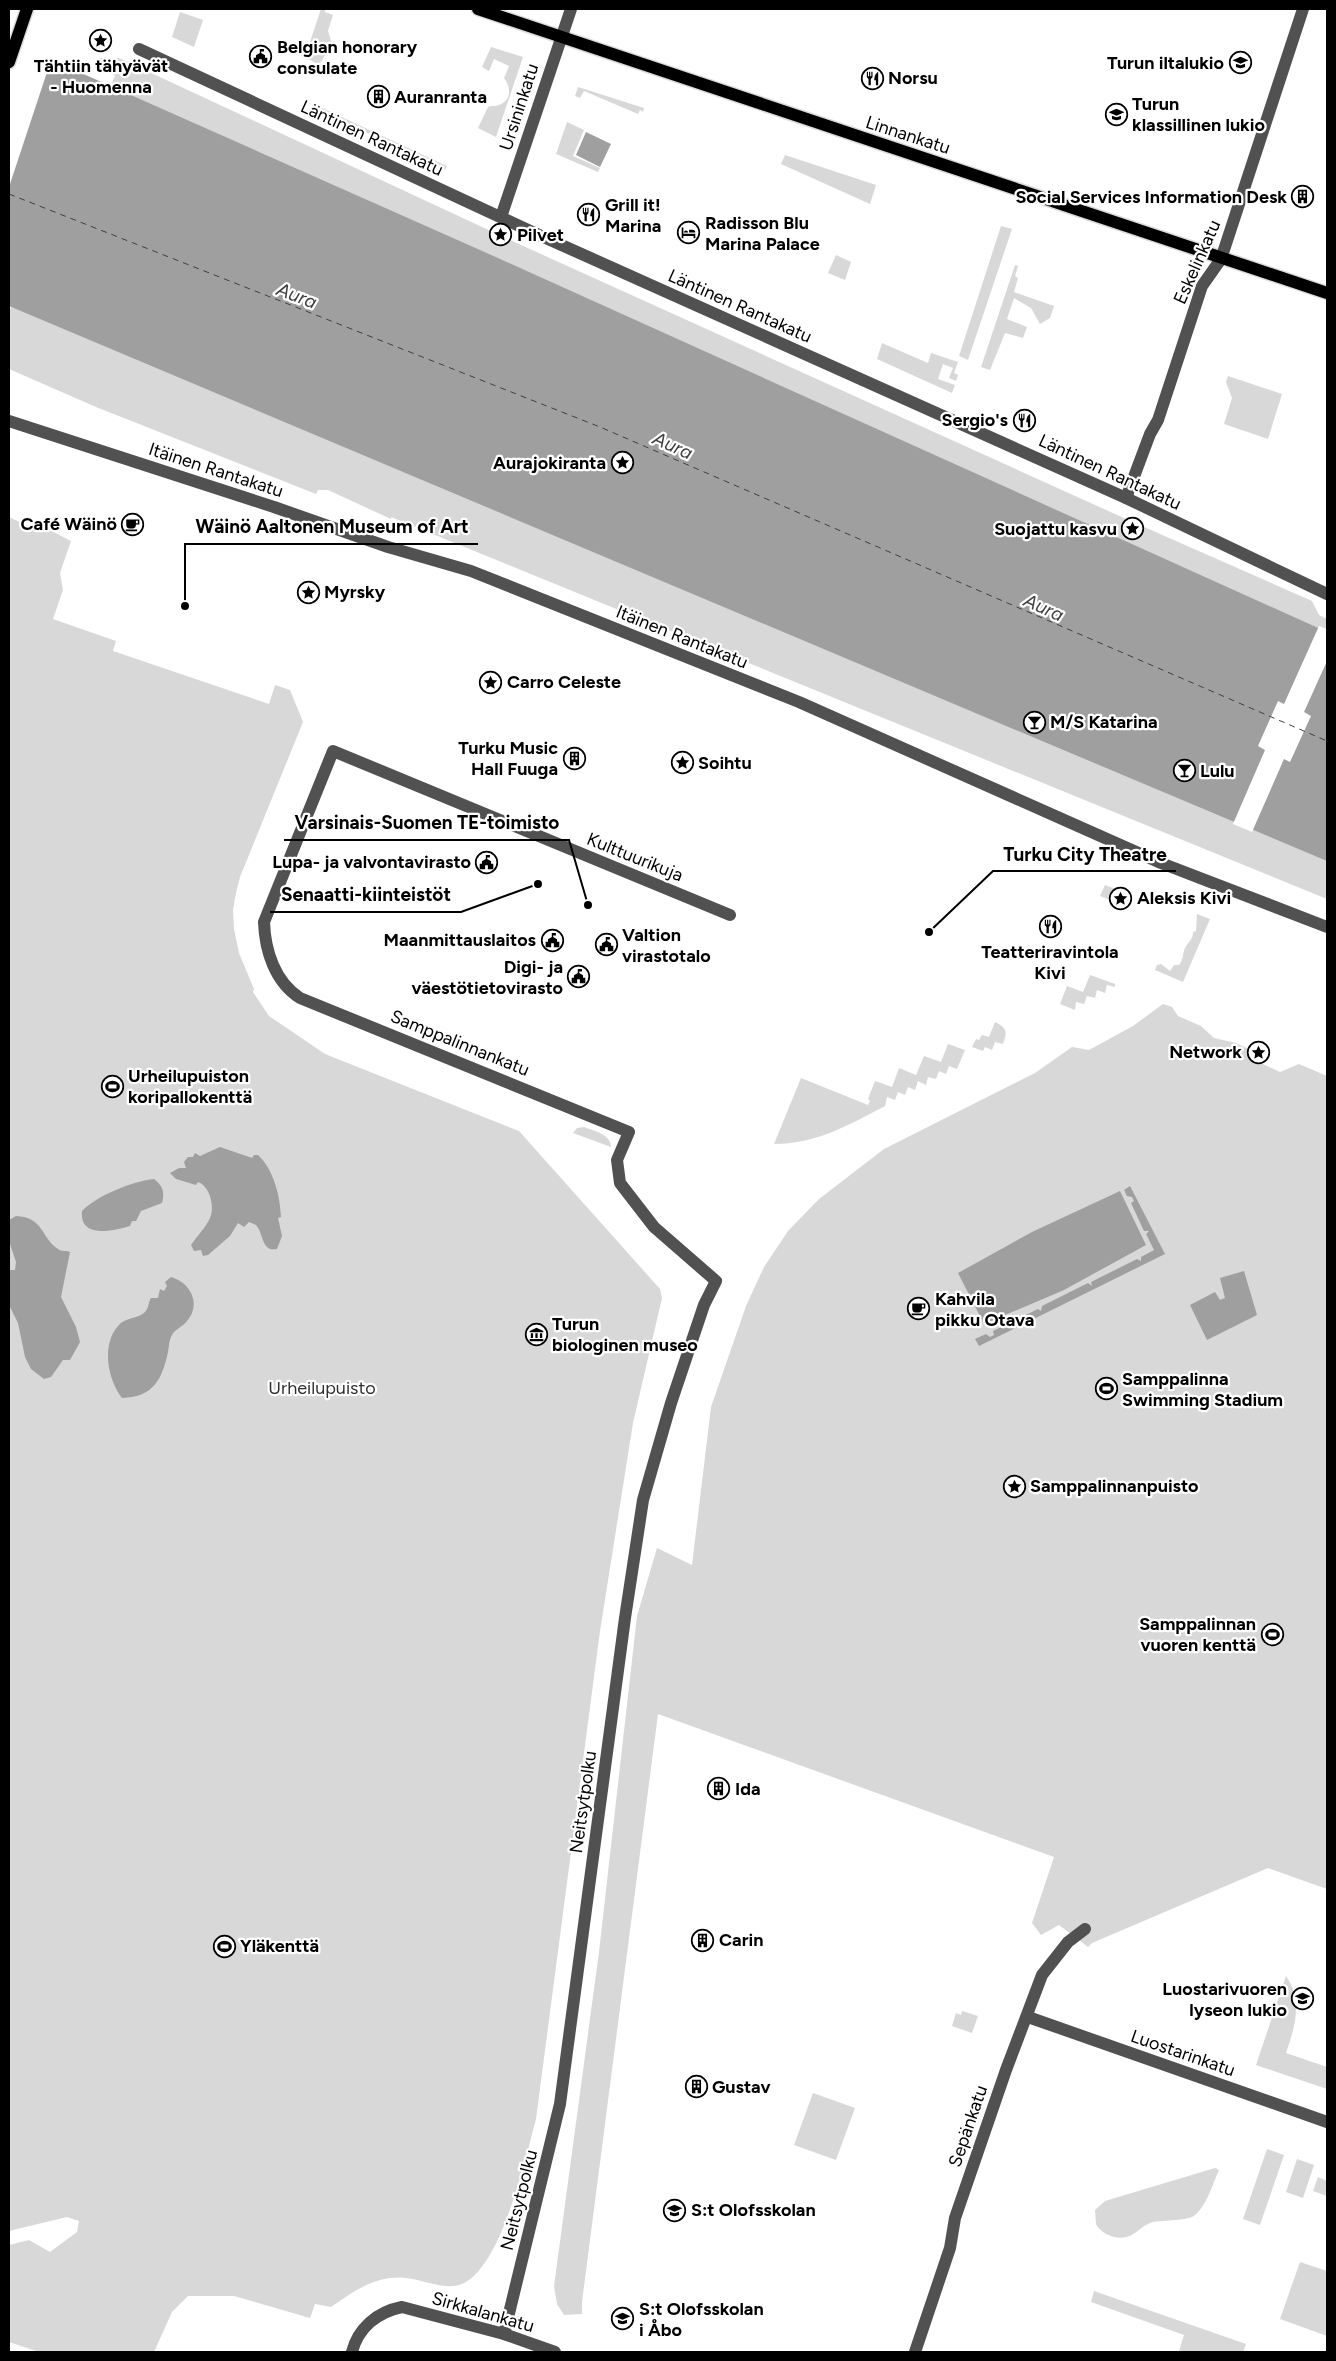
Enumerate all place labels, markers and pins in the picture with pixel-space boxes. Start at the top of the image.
place icon: Tähtiin tähyävät - Huomenna [89,29,113,53]
place label: Belgian honorary consulate [277,36,418,79]
public building icon: Belgian honorary consulate [249,45,273,69]
school or university icon: Turun iltalukio [1228,51,1252,75]
place label: Turun iltalukio [1107,52,1224,74]
place label: Tähtiin tähyävät - Huomenna [34,55,168,98]
restaurant icon: Norsu [860,66,884,90]
place label: Norsu [888,67,938,89]
building icon: Auranranta [366,85,390,109]
place label: Auranranta [394,86,487,108]
place label: Turun klassillinen lukio [1132,93,1265,136]
school or university icon: Turun klassillinen lukio [1104,102,1128,126]
building icon: Social Services Information Desk [1291,185,1315,209]
place label: Social Services Information Desk [1015,186,1287,208]
place label: Grill it! Marina [605,194,661,237]
restaurant icon: Grill it! Marina [577,203,601,227]
place label: Radisson Blu Marina Palace [705,212,820,255]
hotel icon: Radisson Blu Marina Palace [677,221,701,245]
place icon: Pilvet [489,223,513,247]
place label: Pilvet [517,224,564,246]
restaurant icon: Sergio's [1012,408,1036,432]
place label: Sergio's [941,409,1009,431]
place icon: Aurajokiranta [610,451,634,475]
place label: Aurajokiranta [493,452,606,474]
callout: Wäinö Aaltonen Museum of Art [185,510,478,544]
cafe icon: Café Wäinö [121,512,145,536]
place label: Café Wäinö [21,513,117,535]
place icon: Suojattu kasvu [1121,517,1145,541]
place label: Suojattu kasvu [994,518,1117,540]
place icon: Myrsky [296,580,320,604]
place label: Myrsky [324,581,386,603]
place icon: Carro Celeste [479,670,503,694]
place label: Carro Celeste [507,671,621,693]
bar icon: M/S Katarina [1022,710,1046,734]
place label: M/S Katarina [1050,711,1157,733]
place label: Turku Music Hall Fuuga [458,737,558,780]
building icon: Turku Music Hall Fuuga [562,746,586,770]
place icon: Soihtu [670,751,694,775]
place label: Soihtu [698,752,752,774]
bar icon: Lulu [1172,759,1196,783]
place label: Lulu [1200,760,1235,782]
callout: Varsinais-Suomen TE-toimisto [284,806,569,840]
callout: Turku City Theatre [993,837,1176,871]
public building icon: Lupa- ja valvontavirasto [475,850,499,874]
place label: Lupa- ja valvontavirasto [272,851,471,873]
callout: Senaatti-kiinteistöt [270,878,461,912]
place icon: Aleksis Kivi [1109,886,1133,910]
place label: Aleksis Kivi [1137,887,1231,909]
restaurant icon: Teatteriravintola Kivi [1038,915,1062,939]
place label: Valtion virastotalo [622,924,711,967]
public building icon: Maanmittauslaitos [540,928,564,952]
place label: Maanmittauslaitos [384,929,537,951]
public building icon: Valtion virastotalo [594,933,618,957]
place label: Teatteriravintola Kivi [981,941,1119,984]
place label: Digi- ja väestötietovirasto [411,956,563,999]
public building icon: Digi- ja väestötietovirasto [567,965,591,989]
place icon: Network [1246,1040,1270,1064]
place label: Network [1169,1041,1242,1063]
place label: Urheilupuiston koripallokenttä [128,1065,252,1108]
sports icon: Urheilupuiston koripallokenttä [100,1074,124,1098]
place label: Kahvila pikku Otava [935,1288,1034,1331]
cafe icon: Kahvila pikku Otava [907,1297,931,1321]
place label: Turun biologinen museo [552,1313,698,1356]
museum icon: Turun biologinen museo [524,1322,548,1346]
place label: Samppalinna Swimming Stadium [1122,1368,1283,1411]
sports icon: Samppalinna Swimming Stadium [1094,1377,1118,1401]
place icon: Samppalinnanpuisto [1002,1474,1026,1498]
place label: Samppalinnanpuisto [1030,1475,1199,1497]
place label: Samppalinnan vuoren kenttä [1139,1613,1256,1656]
sports icon: Samppalinnan vuoren kenttä [1260,1622,1284,1646]
building icon: Ida [707,1777,731,1801]
place label: Ida [735,1778,761,1800]
building icon: Carin [691,1928,715,1952]
place label: Carin [719,1929,763,1951]
sports icon: Yläkenttä [212,1934,236,1958]
place label: Yläkenttä [240,1935,319,1957]
place label: Luostarivuoren lyseon lukio [1162,1978,1287,2021]
school or university icon: Luostarivuoren lyseon lukio [1291,1987,1315,2011]
building icon: Gustav [684,2075,708,2099]
place label: Gustav [712,2076,770,2098]
school or university icon: S:t Olofsskolan [663,2198,687,2222]
place label: S:t Olofsskolan [691,2199,816,2221]
place label: S:t Olofsskolan i Åbo [639,2298,764,2341]
school or university icon: S:t Olofsskolan i Åbo [611,2307,635,2331]

